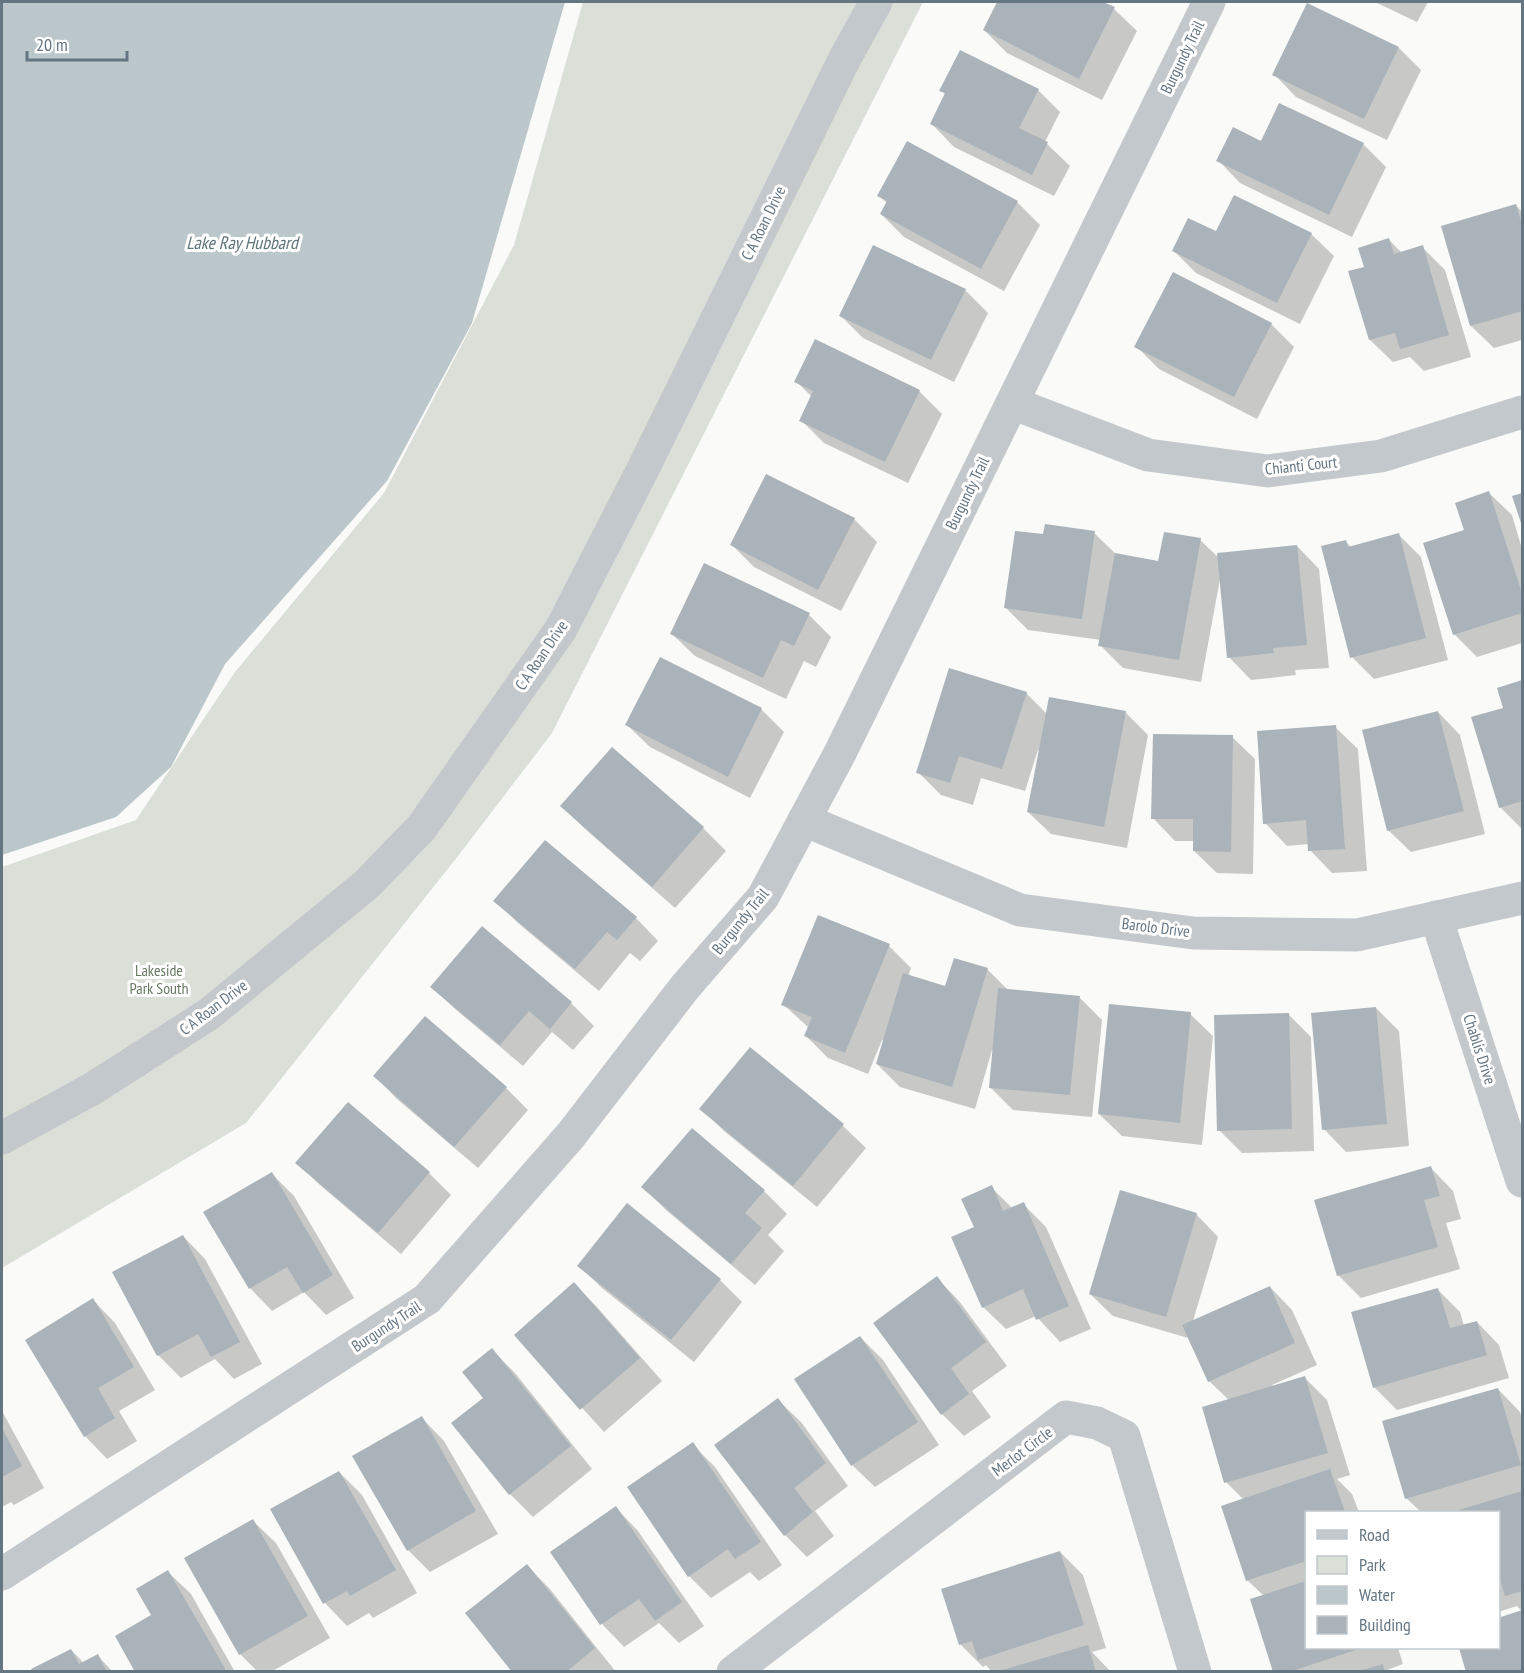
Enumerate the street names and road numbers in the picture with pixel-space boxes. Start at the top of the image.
street label: Burgundy Trail [1156,17,1208,97]
street label: C A Roan Drive [736,183,790,263]
street label: Chianti Court [1264,451,1339,479]
street label: Burgundy Trail [941,453,993,533]
street label: C A Roan Drive [510,616,572,694]
street label: Burgundy Trail [707,884,773,958]
street label: Barolo Drive [1121,913,1191,941]
street label: C A Roan Drive [175,975,251,1039]
street label: Chablis Drive [1459,1011,1501,1087]
street label: Burgundy Trail [347,1296,425,1356]
street label: Merlot Circle [988,1422,1056,1480]

